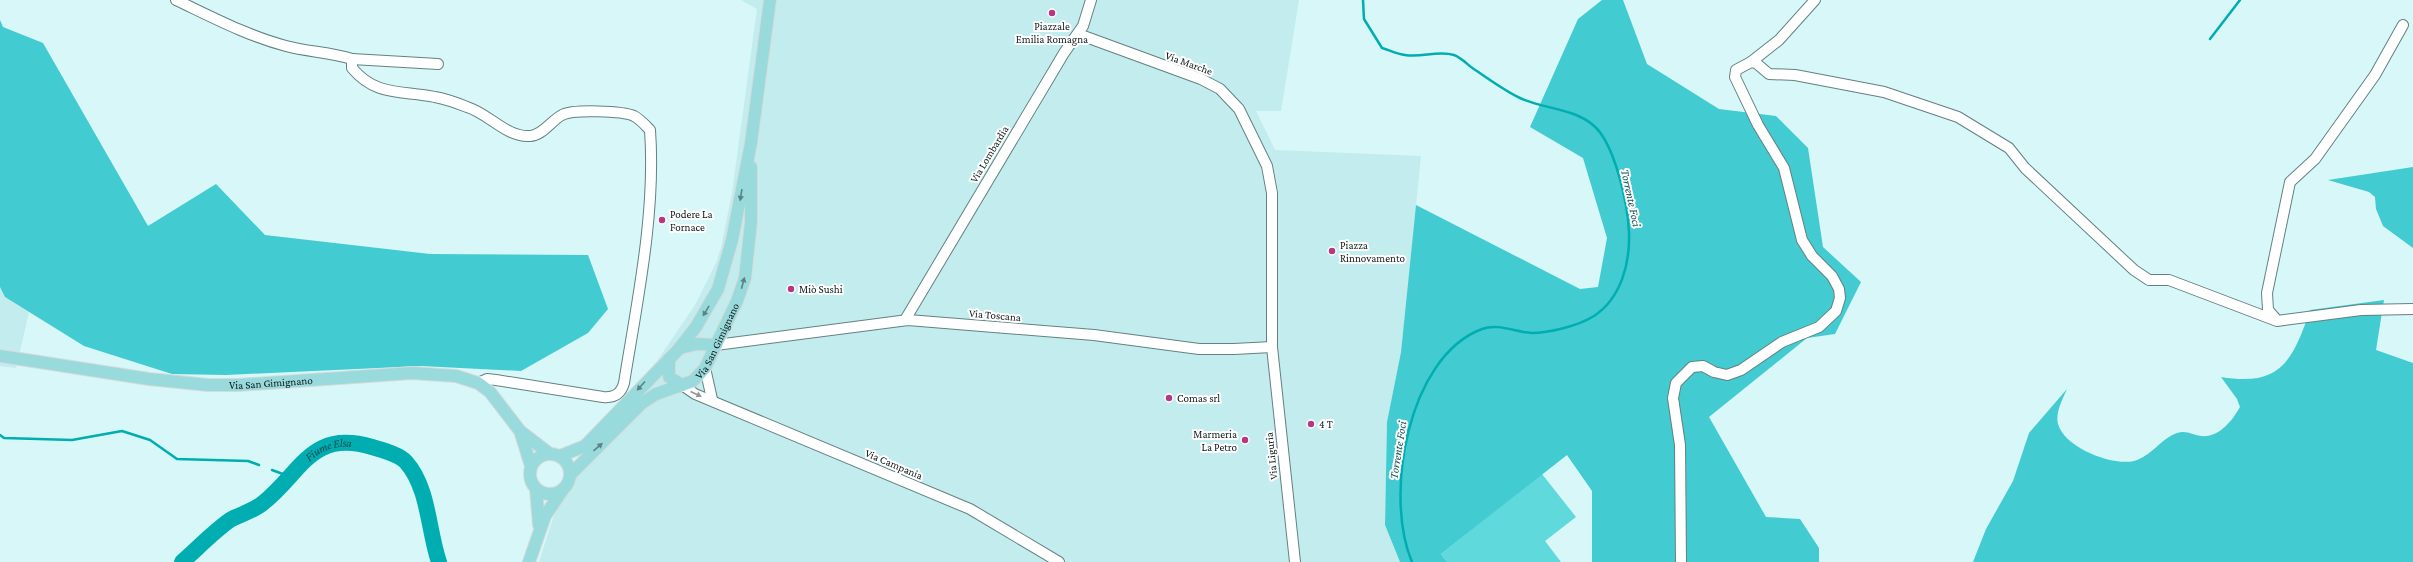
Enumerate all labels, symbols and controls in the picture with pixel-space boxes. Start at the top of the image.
marker: Piazzale Emilia Romagna [1047,8,1057,18]
place label: Piazzale Emilia Romagna [1016,20,1088,46]
street label: Via Marche [1164,49,1214,77]
street label: Via Lombardia [967,123,1011,185]
water label: Torrente Foci [1618,168,1644,229]
one-way arrow [738,189,744,201]
place label: Podere La Fornace [670,208,713,233]
marker: Podere La Fornace [657,215,667,225]
place label: Piazza Rinnovamento [1340,239,1405,264]
marker: Piazza Rinnovamento [1327,246,1337,256]
one-way arrow [740,277,746,289]
place label: Miò Sushi [799,283,843,295]
marker: Miò Sushi [786,284,796,294]
street label: Via San Gimignano [692,300,741,381]
one-way arrow [702,305,709,317]
street label: Via Toscana [969,307,1021,323]
street label: Via San Gimignano [229,374,314,391]
one-way arrow [637,381,646,391]
one-way arrow [691,391,702,397]
place label: Comas srl [1177,392,1220,404]
marker: Comas srl [1164,393,1174,403]
place label: 4 T [1319,418,1333,430]
marker: 4 T [1306,419,1316,429]
water label: Torrente Foci [1387,419,1410,480]
place label: Marmeria La Petro [1193,428,1238,453]
street label: Via Liguria [1263,432,1280,480]
marker: Marmeria La Petro [1240,435,1250,445]
water label: Fiume Elsa [302,436,353,464]
one-way arrow [593,443,603,452]
street label: Via Campania [863,447,925,482]

